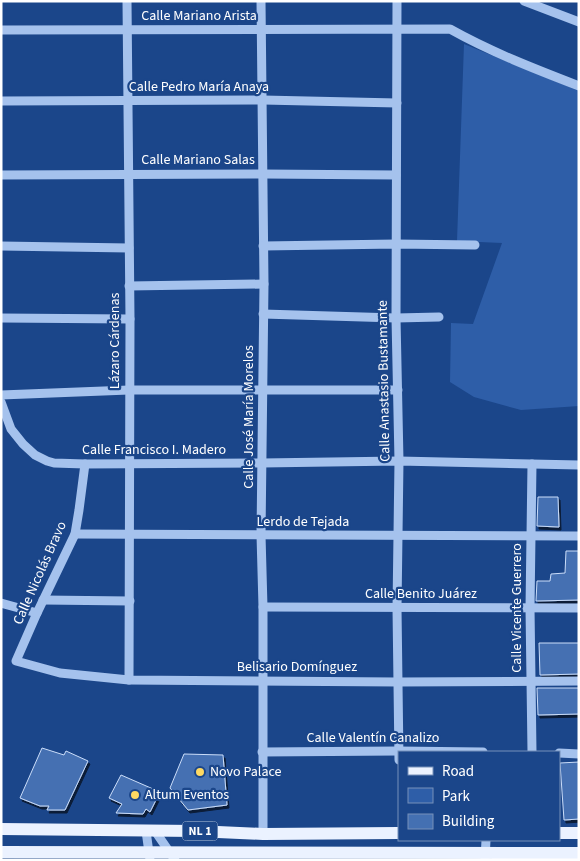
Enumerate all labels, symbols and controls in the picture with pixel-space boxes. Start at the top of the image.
street label: Calle Mariano Arista [141,6,257,26]
street label: Calle Pedro María Anaya [129,77,269,97]
street label: Calle Mariano Salas [141,150,255,170]
street label: Lázaro Cárdenas [105,293,125,389]
street label: Calle Anastasio Bustamante [373,300,395,462]
street label: Calle José María Morelos [239,345,259,489]
street label: Calle Francisco I. Madero [82,440,226,460]
street label: Lerdo de Tejada [257,512,349,532]
street label: Calle Nicolás Bravo [8,518,72,628]
street label: Calle Vicente Guerrero [507,543,527,673]
street label: Calle Benito Juárez [365,584,477,604]
street label: Belisario Domínguez [237,657,357,677]
street label: Calle Valentín Canalizo [307,728,439,748]
legend [398,751,560,841]
text: Road [442,761,474,782]
place label: Novo Palace [210,762,282,782]
marker: Novo Palace [194,766,206,778]
place label: Altum Eventos [145,785,229,805]
text: Park [442,786,471,807]
marker: Altum Eventos [129,789,141,801]
text: Building [442,811,495,832]
road number: NL 1 [182,821,218,840]

